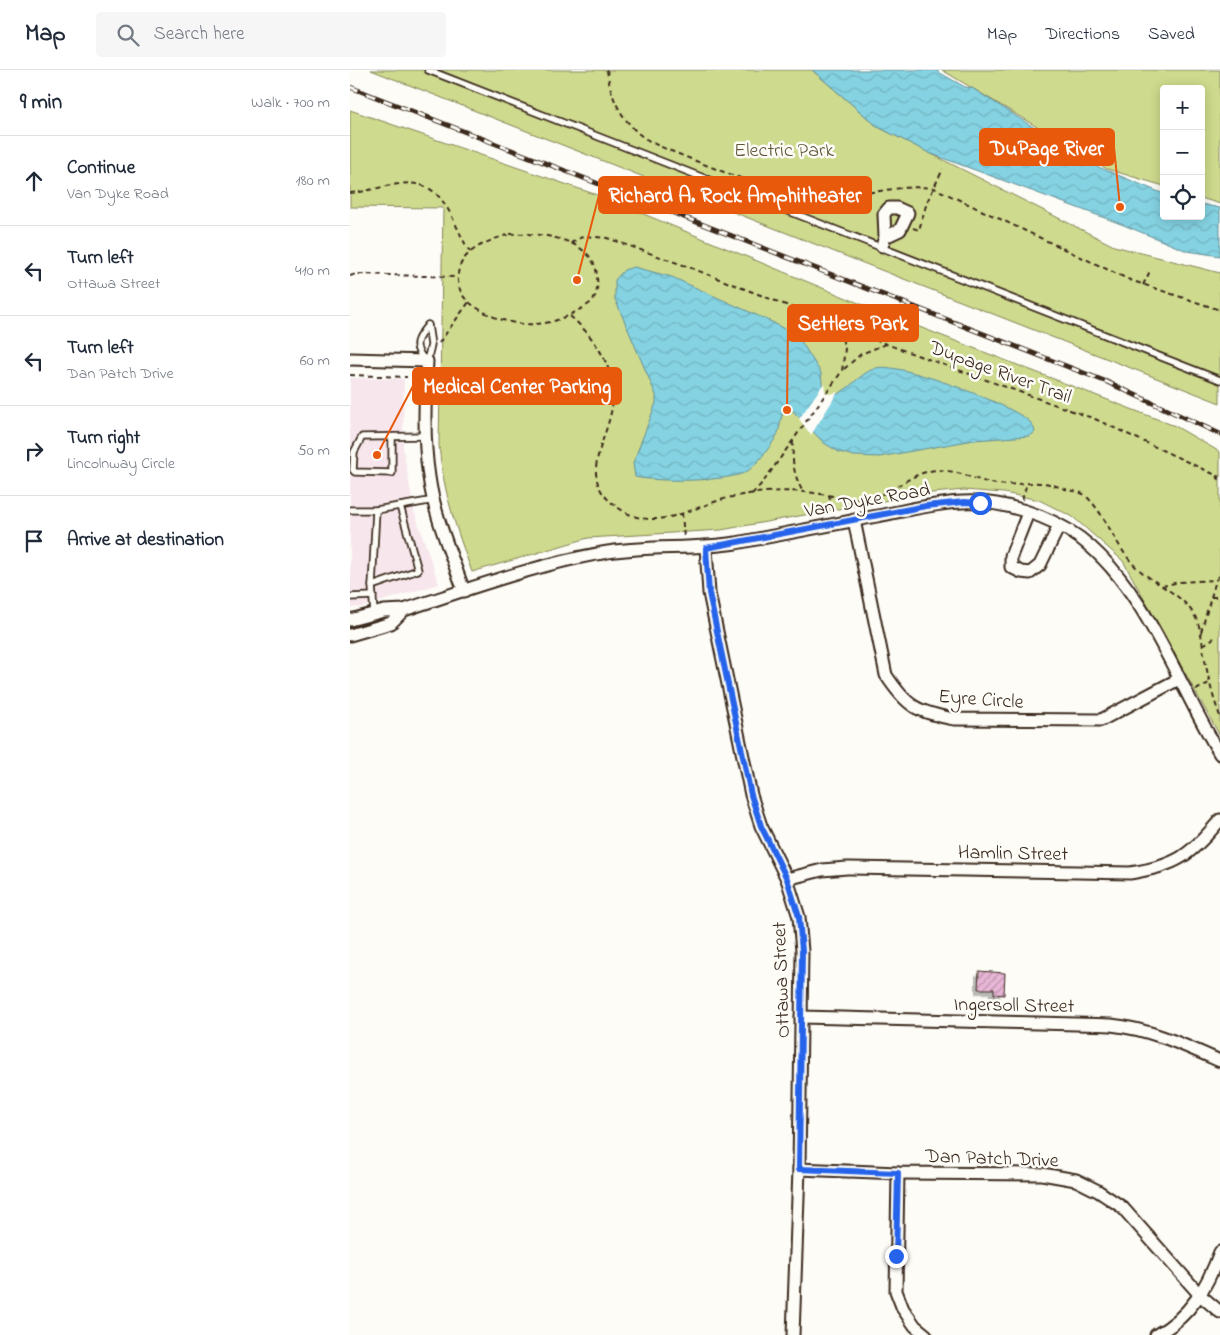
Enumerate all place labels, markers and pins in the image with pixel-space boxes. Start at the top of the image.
callout: DuPage River [980,129,1114,165]
callout: Richard A. Rock Amphitheater [599,177,871,213]
callout: Settlers Park [788,305,918,341]
callout: Medical Center Parking [413,368,621,404]

